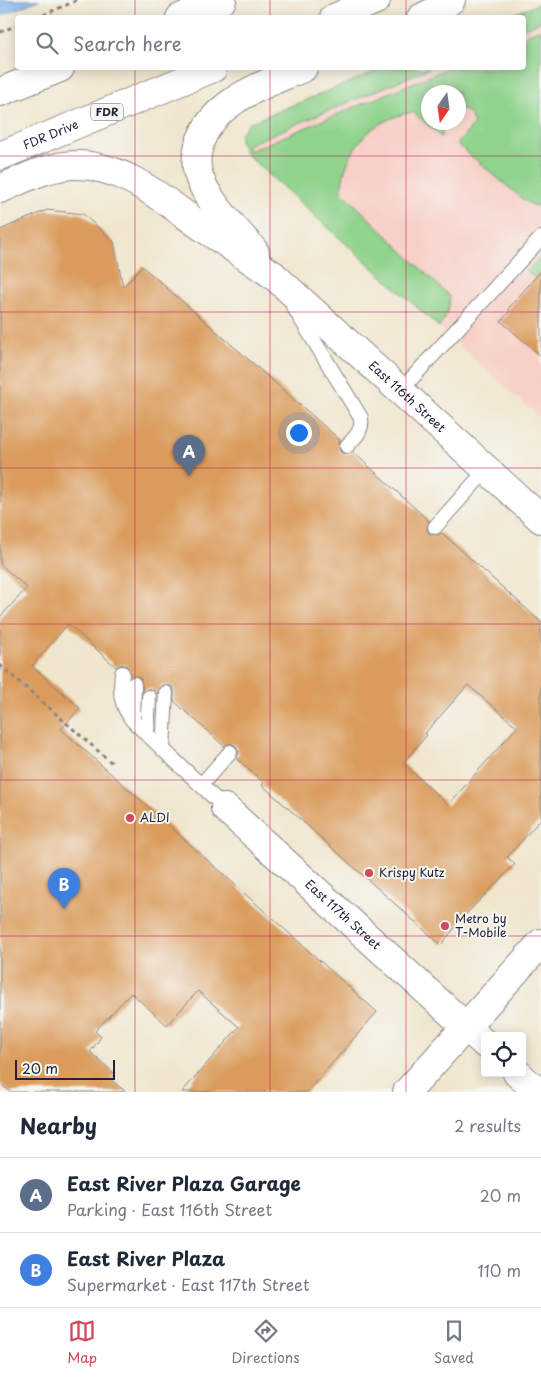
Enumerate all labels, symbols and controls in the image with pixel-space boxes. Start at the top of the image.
search box [15,15,526,70]
icon: search [33,29,61,57]
text: Search here [73,29,182,57]
north arrow [421,85,466,130]
road number: FDR [91,104,123,120]
street label: FDR Drive [20,115,81,154]
street label: East 116th Street [365,356,450,436]
your location [286,420,312,446]
pin: A [173,435,205,476]
place label: ALDI [140,808,170,826]
marker: ALDI [124,812,136,824]
place label: Krispy Kutz [379,863,445,881]
marker: Krispy Kutz [363,867,375,879]
pin: B [48,868,80,909]
street label: East 117th Street [302,875,385,953]
place label: Metro by T-Mobile [455,909,507,941]
marker: Metro by T-Mobile [439,920,451,932]
map controls [481,1032,526,1077]
button: locate [481,1032,526,1077]
scale bar [15,1057,115,1080]
text: 20 m [22,1058,58,1079]
text: Nearby [20,1109,97,1141]
text: 2 results [454,1113,521,1137]
text: East River Plaza Garage [67,1169,301,1197]
text: A [30,1183,42,1207]
text: 20 m [480,1183,521,1207]
text: Parking · East 116th Street [67,1197,272,1221]
text: East River Plaza [67,1244,225,1272]
text: B [31,1258,41,1282]
text: 110 m [478,1258,521,1282]
text: Supermarket · East 117th Street [67,1272,310,1296]
tab: Map [67,1317,97,1368]
tab: Directions [232,1317,300,1368]
tab: Saved [434,1317,474,1368]

